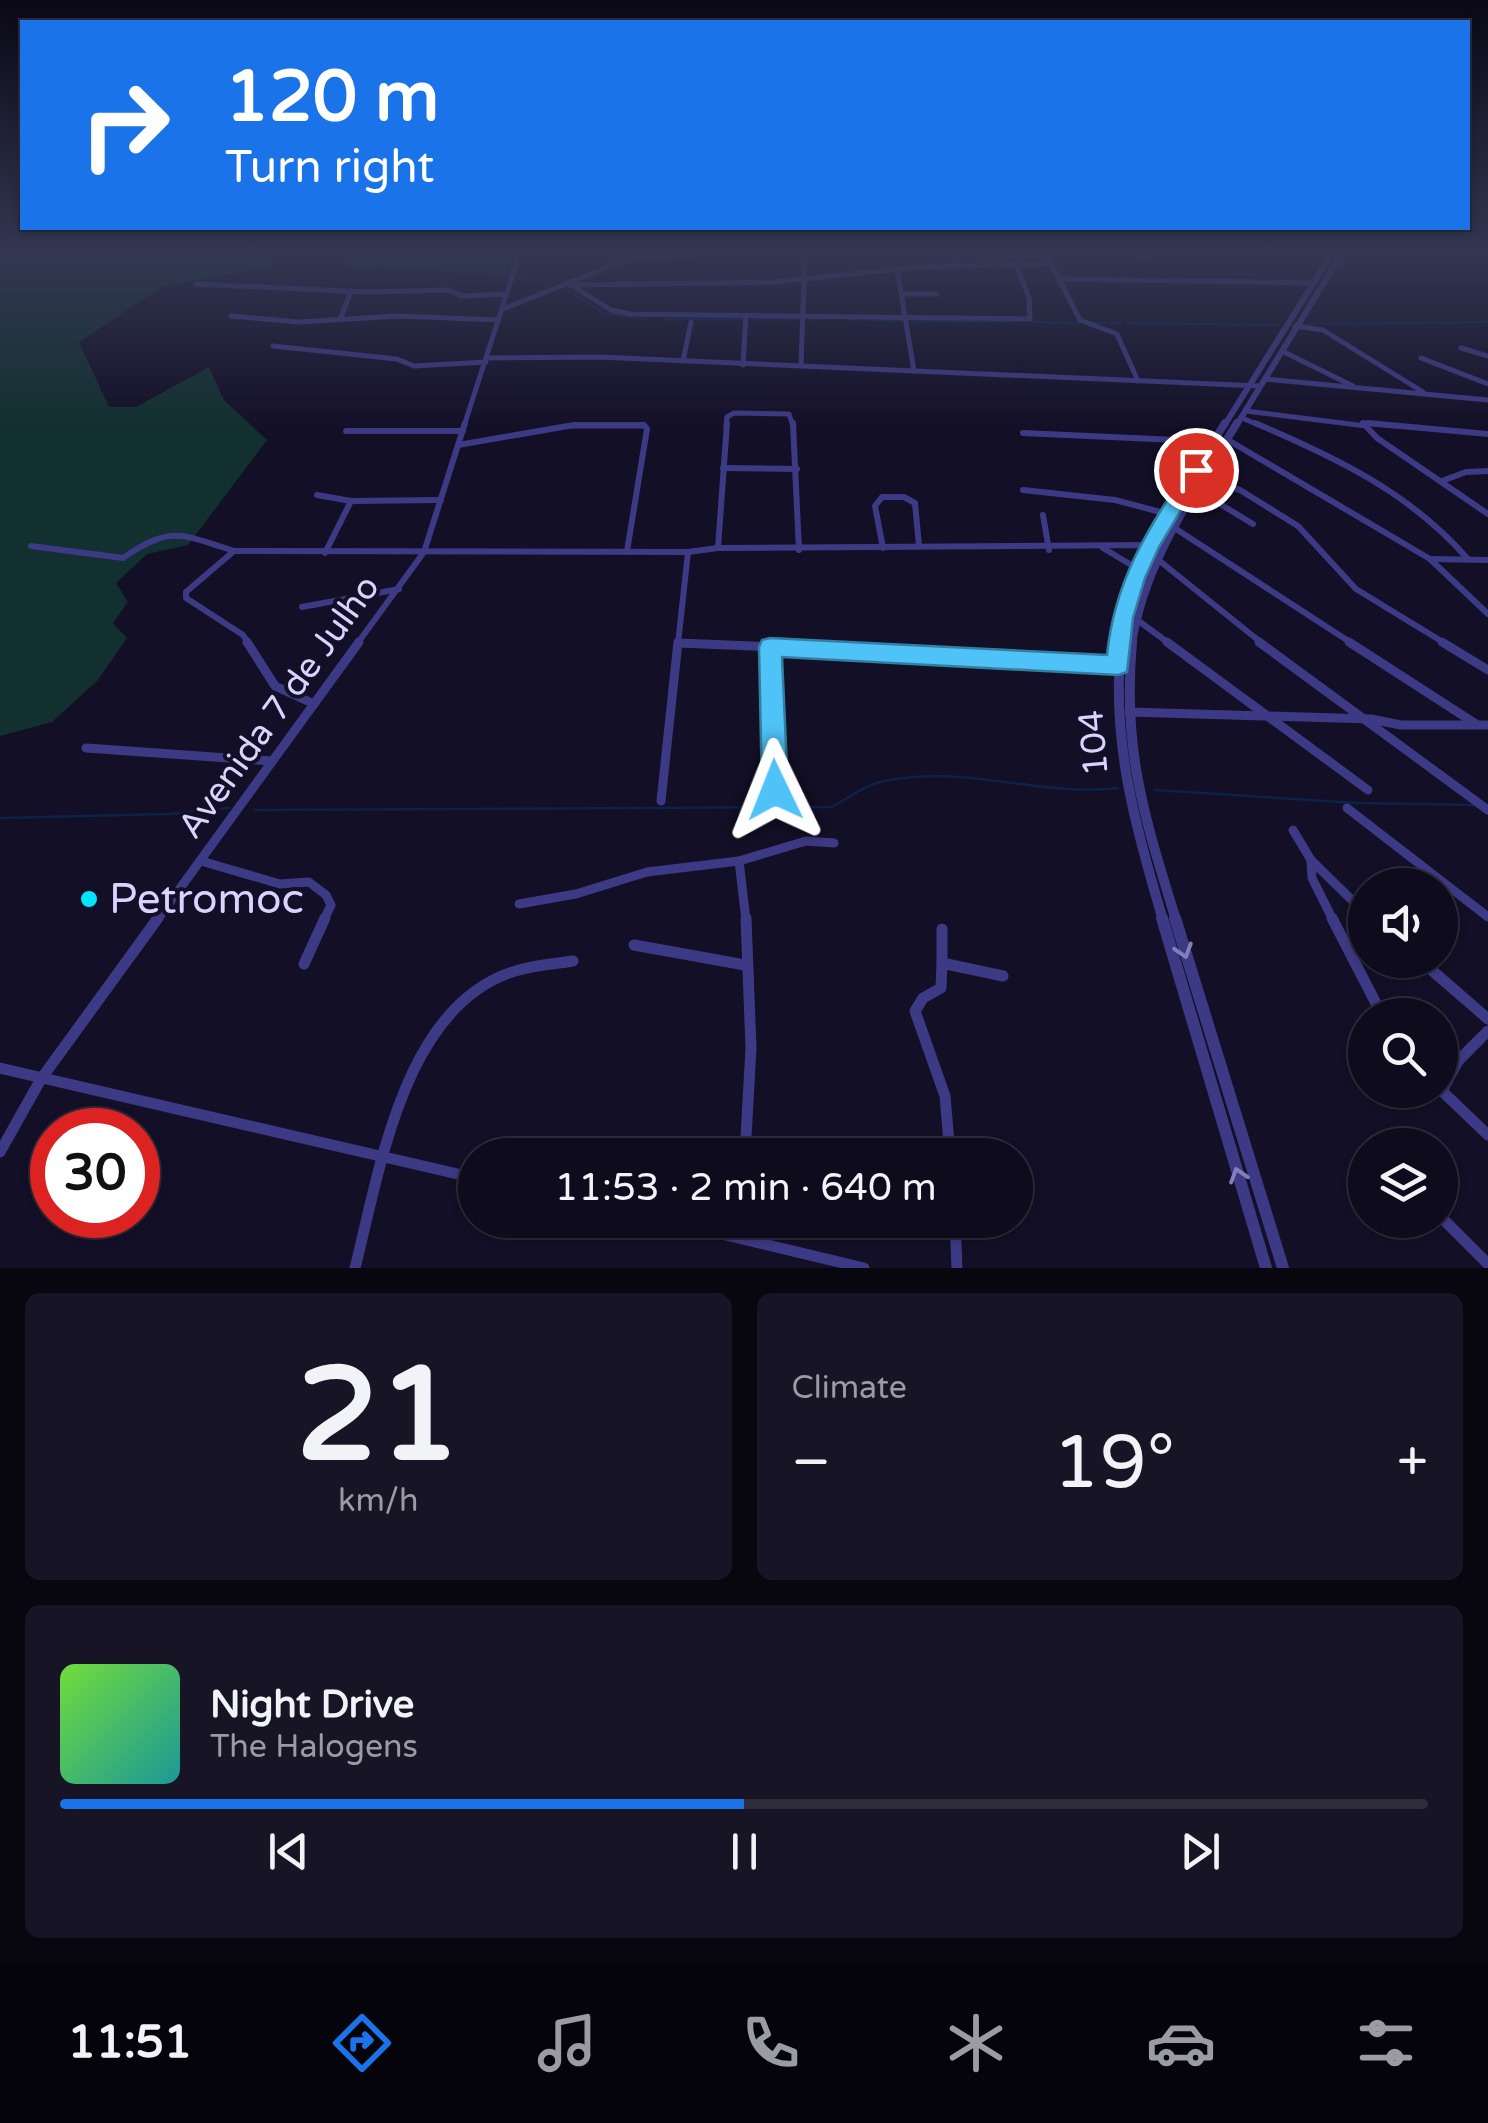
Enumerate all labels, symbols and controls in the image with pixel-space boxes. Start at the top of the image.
text: 120 m [225,56,439,140]
icon: right [60,60,190,190]
text: Turn right [225,141,434,195]
pin [1154,428,1239,513]
icon: arrive [1169,443,1224,498]
street label: Avenida 7 de Julho [169,567,389,847]
street label: 104 [1070,708,1118,778]
position arrow [723,738,827,842]
map controls [1348,868,1458,1238]
button: sound [1348,868,1458,978]
place label: Petromoc [109,874,304,925]
marker: Petromoc [78,888,100,910]
one-way arrow [1172,941,1192,958]
button: search [1348,998,1458,1108]
speed limit sign: 30 [30,1108,160,1238]
button: layers [1348,1128,1458,1238]
text: 11:53 · 2 min · 640 m [554,1165,937,1211]
one-way arrow [1229,1167,1250,1184]
text: 21 [297,1339,460,1495]
text: Climate [792,1369,907,1407]
text: 19° [1053,1418,1175,1508]
text: − [792,1430,831,1496]
text: + [1397,1430,1428,1496]
text: km/h [338,1482,418,1520]
text: Night Drive [210,1682,414,1728]
text: The Halogens [210,1728,418,1766]
icon: previous [261,1824,316,1879]
icon: pause [717,1824,772,1879]
icon: next [1173,1824,1228,1879]
icon: directions [327,2008,397,2078]
icon: music [532,2008,602,2078]
icon: phone [736,2008,806,2078]
icon: climate [941,2008,1011,2078]
icon: car [1146,2008,1216,2078]
icon: filters [1351,2008,1421,2078]
text: 11:51 [67,2016,192,2070]

